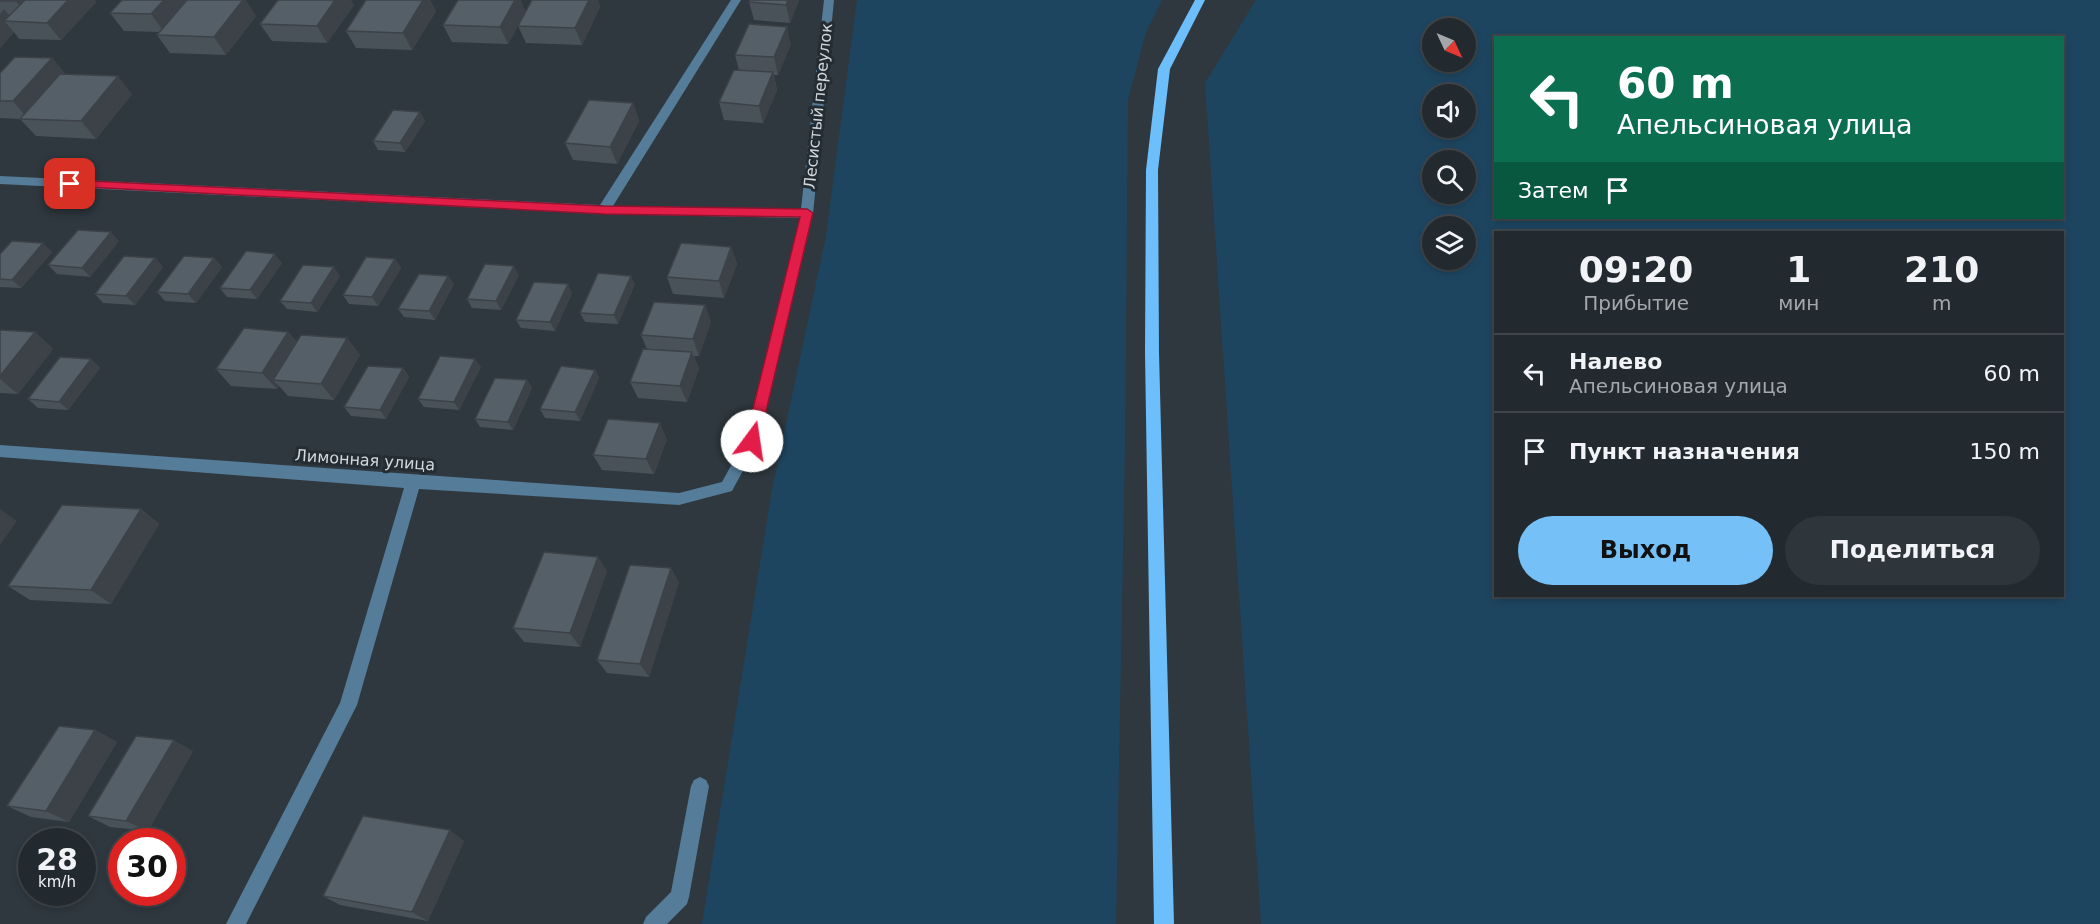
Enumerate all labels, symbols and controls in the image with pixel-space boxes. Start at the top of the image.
north arrow [1422,18,1476,72]
map controls [1422,18,1476,270]
street label: Лесистый переулок [800,22,836,190]
text: 60 m [1617,59,1734,108]
icon: left [1518,60,1596,138]
button: sound [1422,84,1476,138]
text: Апельсиновая улица [1617,109,1912,140]
button: search [1422,150,1476,204]
pin [44,158,95,209]
icon: arrive [53,167,86,200]
icon: arrive [1601,174,1634,207]
text: Затем [1518,178,1589,203]
button: layers [1422,216,1476,270]
text: 09:20 [1579,249,1693,290]
text: 1 [1786,249,1811,290]
text: 210 [1904,249,1979,290]
text: Прибытие [1583,291,1689,315]
text: мин [1778,291,1819,315]
text: m [1932,291,1951,315]
text: Налево [1569,349,1662,374]
icon: left [1518,357,1551,390]
text: 60 m [1984,361,2040,386]
text: Апельсиновая улица [1569,374,1788,398]
position arrow [720,409,784,473]
icon: arrive [1518,435,1551,468]
text: Пункт назначения [1569,439,1800,464]
text: 150 m [1970,439,2040,464]
street label: Лимонная улица [294,446,436,474]
button: Выход [1518,516,1773,585]
button: Поделиться [1785,516,2040,585]
speed limit sign: 30 [108,828,186,906]
text: 28 [36,842,78,877]
text: km/h [38,873,76,891]

